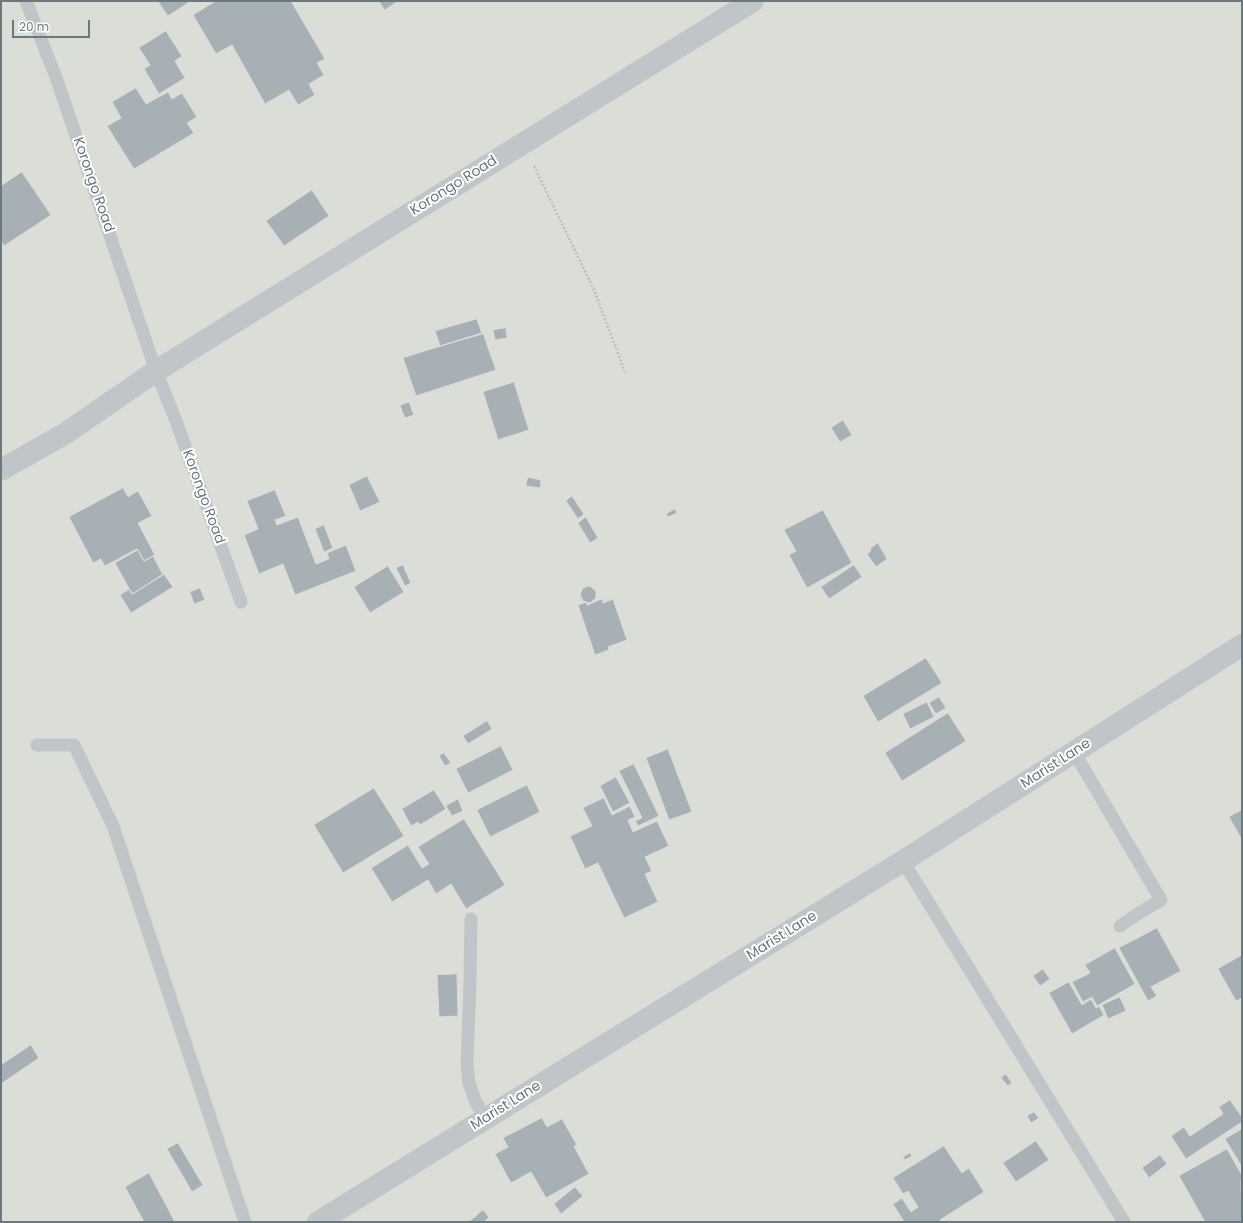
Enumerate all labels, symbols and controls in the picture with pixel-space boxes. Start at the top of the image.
scale bar [14,12,92,38]
text: 20 m [19,18,49,35]
street label: Korongo Road [69,135,117,235]
street label: Korongo Road [408,153,500,219]
street label: Korongo Road [178,448,228,546]
street label: Marist Lane [1018,735,1094,793]
street label: Marist Lane [744,908,820,964]
street label: Marist Lane [468,1078,544,1134]

